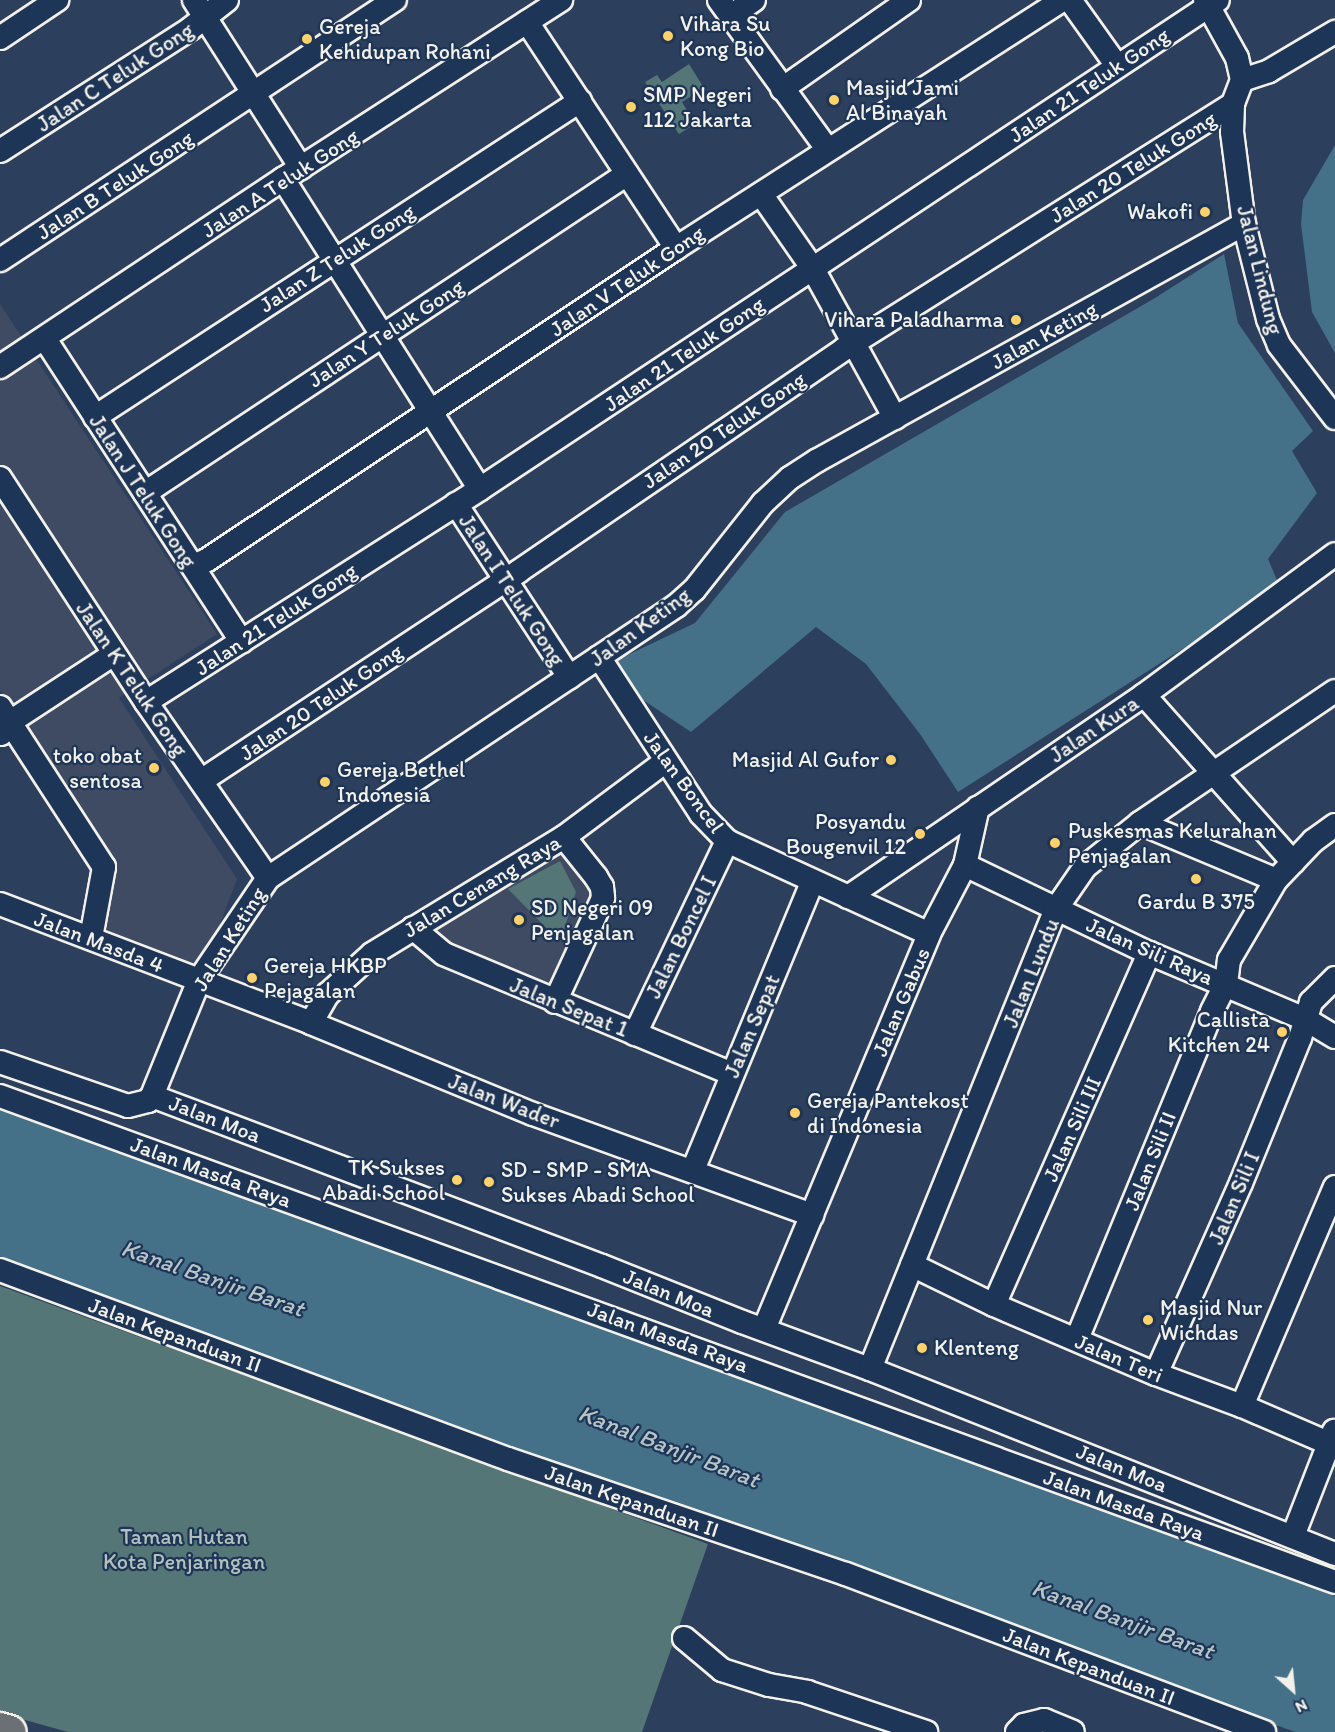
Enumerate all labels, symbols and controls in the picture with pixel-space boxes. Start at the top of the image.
place label: Vihara Su Kong Bio [680,10,770,62]
place label: Gereja Kehidupan Rohani [319,13,490,64]
street label: Jalan C Teluk Gong [32,17,198,137]
street label: Jalan 21 Teluk Gong [1004,22,1174,148]
marker: Vihara Su Kong Bio [661,29,675,43]
marker: Gereja Kehidupan Rohani [300,32,314,46]
place label: Masjid Jami Al Binayah [846,74,958,125]
place label: SMP Negeri 112 Jakarta [643,81,752,132]
marker: Masjid Jami Al Binayah [827,93,841,107]
marker: SMP Negeri 112 Jakarta [624,100,638,114]
street label: Jalan 20 Teluk Gong [1045,105,1221,229]
street label: Jalan A Teluk Gong [197,123,363,243]
street label: Jalan B Teluk Gong [32,125,198,245]
street label: Jalan Z Teluk Gong [255,198,419,318]
place label: Wakofi [1127,199,1193,225]
street label: Jalan Lindung [1231,203,1289,337]
marker: Wakofi [1198,205,1212,219]
street label: Jalan V Teluk Gong [546,220,708,342]
street label: Jalan Y Teluk Gong [304,273,468,393]
street label: Jalan 21 Teluk Gong [599,291,769,417]
street label: Jalan Keting [987,295,1101,375]
place label: Vihara Paladharma [825,307,1004,333]
marker: Vihara Paladharma [1009,313,1023,327]
street label: Jalan 20 Teluk Gong [638,366,810,494]
street label: Jalan J Teluk Gong [84,410,202,572]
street label: Jalan I Teluk Gong [454,510,570,670]
street label: Jalan 21 Teluk Gong [190,557,362,681]
street label: Jalan Keting [585,582,695,672]
street label: Jalan K Teluk Gong [71,597,193,761]
street label: Jalan 20 Teluk Gong [235,638,407,766]
street label: Jalan Kura [1045,690,1143,768]
street label: Jalan Boncel [638,726,730,838]
place label: toko obat sentosa [53,742,142,794]
place label: Masjid Al Gufor [732,747,879,773]
marker: Masjid Al Gufor [884,753,898,767]
place label: Gereja Bethel Indonesia [337,756,465,807]
marker: toko obat sentosa [147,761,161,775]
marker: Gereja Bethel Indonesia [318,775,332,789]
place label: Posyandu Bougenvil 12 [786,808,906,860]
place label: Puskesmas Kelurahan Penjagalan [1068,817,1277,868]
marker: Posyandu Bougenvil 12 [911,825,929,843]
street label: Jalan Cenang Raya [399,829,565,943]
marker: Puskesmas Kelurahan Penjagalan [1046,834,1064,852]
street label: Jalan Boncel I [640,871,722,1003]
marker: Gardu B 375 [1189,872,1203,886]
street label: Jalan Keting [187,882,271,996]
place label: Gardu B 375 [1137,889,1255,915]
place label: SD Negeri 09 Penjagalan [531,894,653,945]
street label: Jalan Masda 4 [31,906,167,978]
street label: Jalan Sili Raya [1083,911,1217,991]
marker: SD Negeri 09 Penjagalan [512,913,526,927]
street label: Jalan Lundu [997,915,1065,1031]
street label: Jalan Gabus [866,944,936,1060]
place label: Gereja HKBP Pejagalan [264,952,387,1004]
marker: Gereja HKBP Pejagalan [245,971,259,985]
street label: Jalan Sepat [719,971,785,1081]
street label: Jalan Sepat 1 [506,972,632,1042]
place label: Callista Kitchen 24 [1168,1006,1270,1058]
marker: Callista Kitchen 24 [1275,1025,1289,1039]
street label: Jalan Wader [445,1068,563,1134]
street label: Jalan Sili III [1037,1072,1107,1186]
place label: Gereja Pantekost di Indonesia [807,1087,969,1138]
street label: Jalan Moa [166,1090,264,1148]
marker: Gereja Pantekost di Indonesia [788,1106,802,1120]
street label: Jalan Sili II [1118,1108,1182,1214]
street label: Jalan Masda Raya [128,1131,294,1213]
street label: Jalan Sili I [1203,1148,1265,1248]
place label: TK Sukses Abadi School [323,1154,445,1206]
place label: SD - SMP - SMA Sukses Abadi School [501,1156,694,1208]
marker: TK Sukses Abadi School [450,1173,464,1187]
marker: SD - SMP - SMA Sukses Abadi School [482,1175,496,1189]
water label: Kanal Banjir Barat [117,1233,309,1323]
street label: Jalan Moa [620,1263,718,1323]
street label: Jalan Kepanduan II [85,1292,265,1378]
place label: Masjid Nur Wichdas [1160,1294,1262,1346]
street label: Jalan Masda Raya [585,1296,751,1378]
marker: Masjid Nur Wichdas [1141,1313,1155,1327]
street label: Jalan Teri [1072,1328,1166,1388]
place label: Klenteng [934,1335,1019,1361]
marker: Klenteng [915,1341,929,1355]
water label: Kanal Banjir Barat [574,1398,764,1494]
street label: Jalan Moa [1073,1438,1171,1498]
street label: Jalan Kepanduan II [542,1459,722,1543]
street label: Jalan Masda Raya [1041,1464,1207,1546]
park label: Taman Hutan Kota Penjaringan [103,1523,265,1574]
water label: Kanal Banjir Barat [1028,1573,1218,1665]
street label: Jalan Kepanduan II [1000,1621,1178,1711]
north arrow [1263,1660,1323,1720]
text: N [1292,1696,1311,1717]

